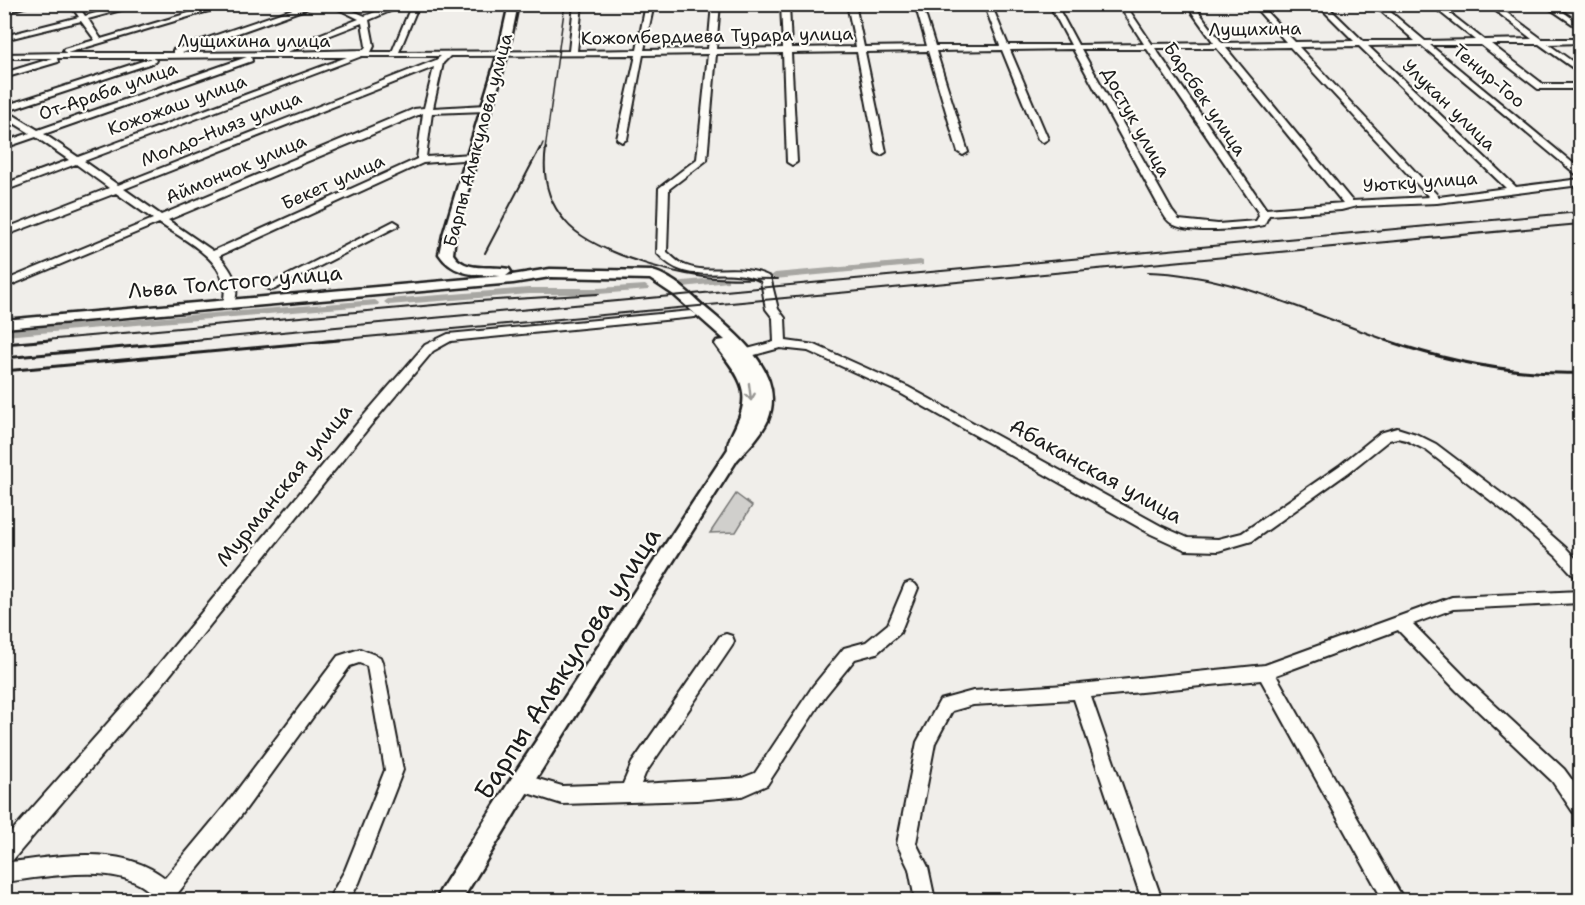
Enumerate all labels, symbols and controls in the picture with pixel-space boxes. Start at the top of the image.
street label: Лущихина [1208,16,1302,42]
street label: Кожомбердиева Турара улица [580,22,854,50]
street label: Лущихина улица [177,29,331,53]
street label: Барпы Алыкулова улица [438,30,518,250]
street label: Барсбек улица [1158,37,1252,161]
street label: Тенир-Тоо [1448,39,1530,113]
street label: Улукан улица [1397,54,1501,156]
street label: От-Араба улица [35,56,181,126]
street label: Достук улица [1096,63,1176,181]
street label: Кожожаш улица [104,69,250,141]
street label: Молдо-Нияз улица [137,86,305,172]
street label: Аймончок улица [162,129,310,209]
street label: Бекет улица [278,149,388,215]
street label: Уютку улица [1362,166,1478,198]
street label: Льва Толстого улица [127,259,343,305]
one-way arrow [744,382,755,402]
street label: Мурманская улица [210,398,358,572]
street label: Абаканская улица [1005,412,1187,530]
street label: Барпы Алыкулова улица [466,520,668,806]

